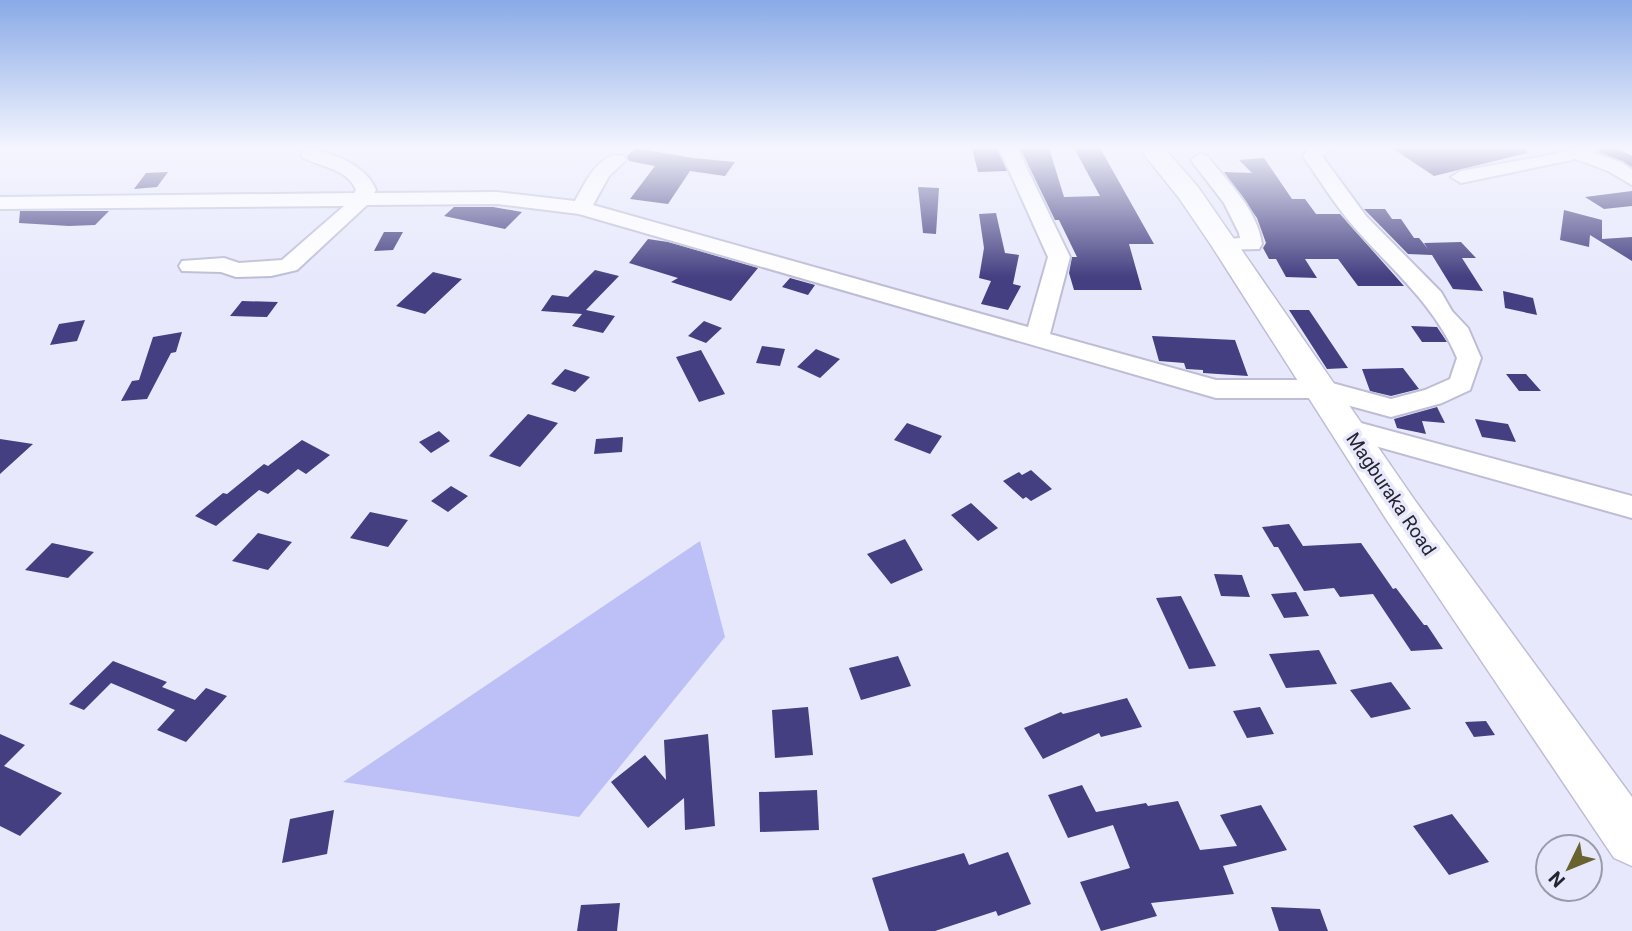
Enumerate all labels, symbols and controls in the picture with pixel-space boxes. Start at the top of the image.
street label: Magburaka Road [1341,428,1441,560]
north arrow [1534,833,1604,903]
text: N [1544,867,1570,892]

